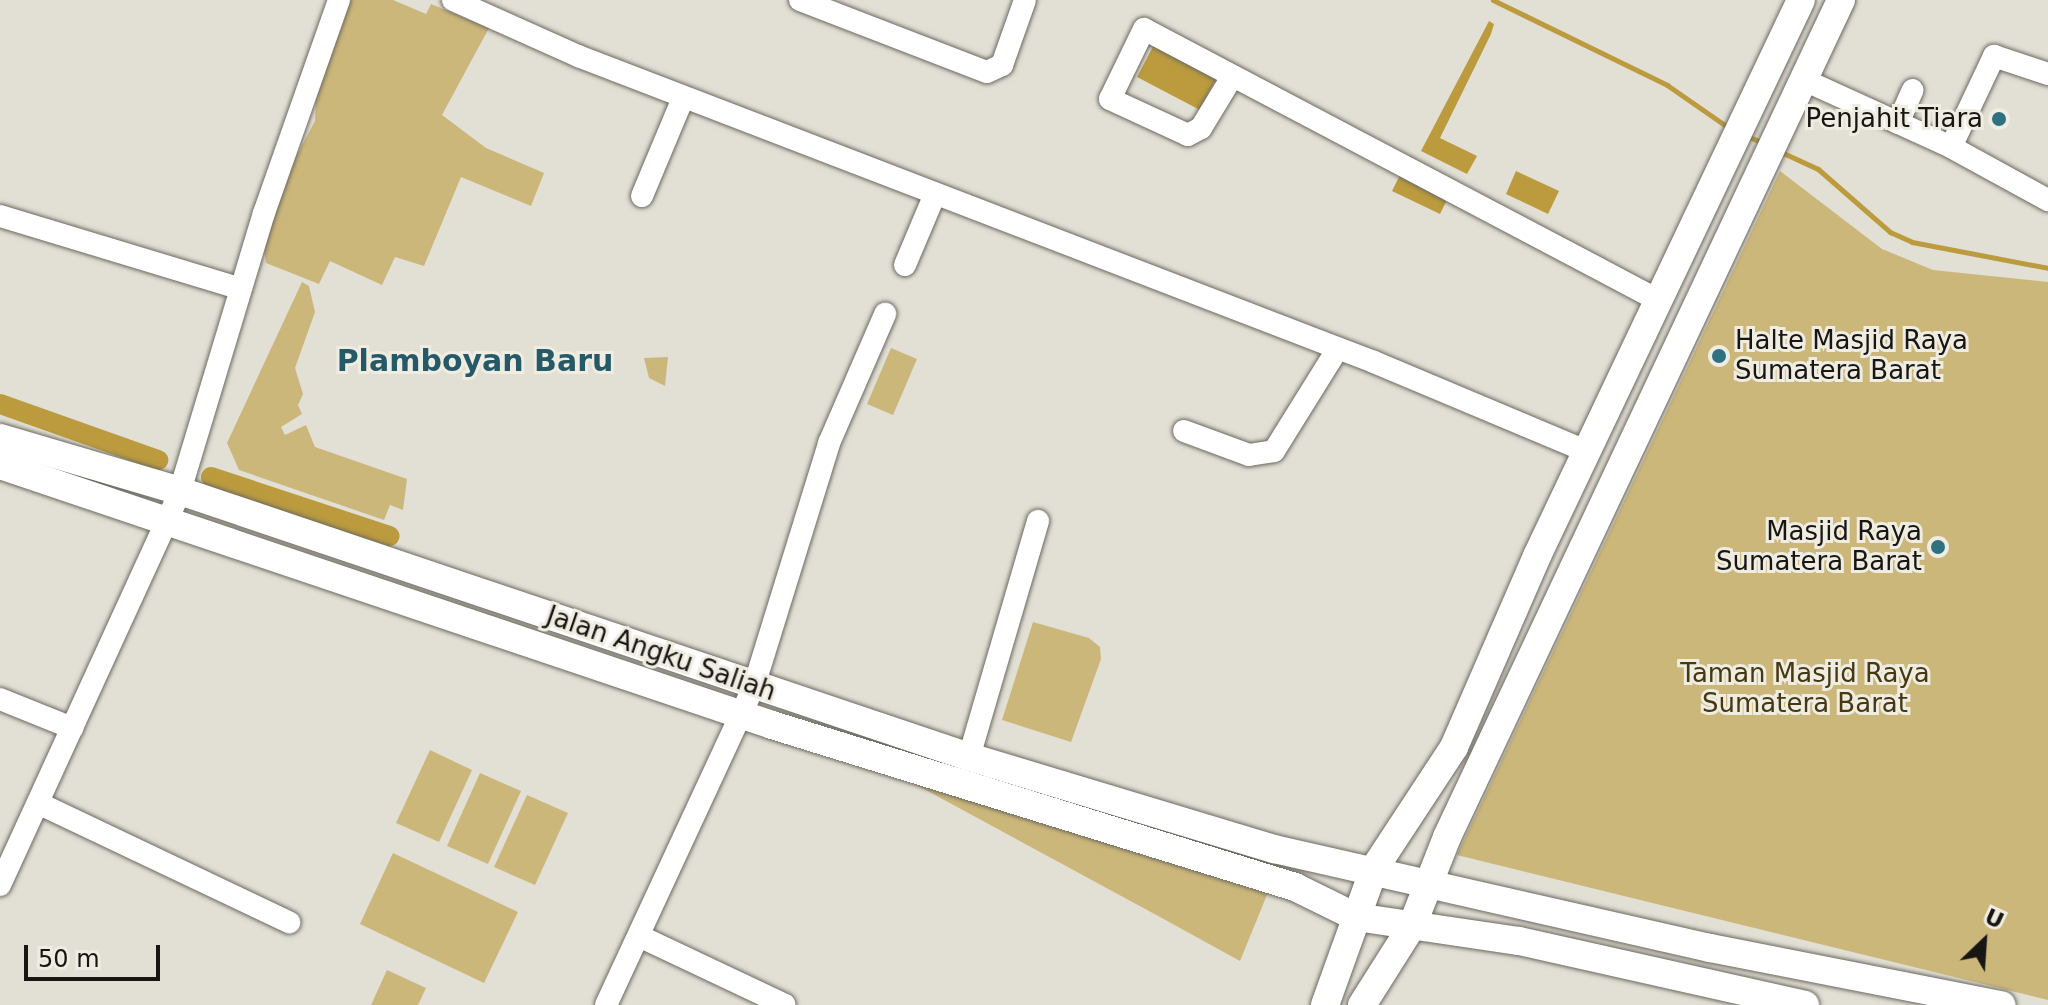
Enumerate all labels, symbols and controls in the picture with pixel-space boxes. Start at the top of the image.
place label: Penjahit Tiara [1806,103,1983,135]
marker: Penjahit Tiara [1990,110,2008,128]
place label: Halte Masjid Raya Sumatera Barat [1735,325,1968,386]
district label: Plamboyan Baru [337,343,613,379]
marker: Halte Masjid Raya Sumatera Barat [1710,347,1728,365]
place label: Masjid Raya Sumatera Barat [1716,516,1922,578]
marker: Masjid Raya Sumatera Barat [1929,538,1947,556]
street label: Jalan Angku Saliah [542,600,780,708]
park label: Taman Masjid Raya Sumatera Barat [1680,658,1930,720]
north arrow [1944,901,2024,981]
text: U [1981,904,2008,934]
scale bar [28,929,164,979]
text: 50 m [38,945,100,973]

